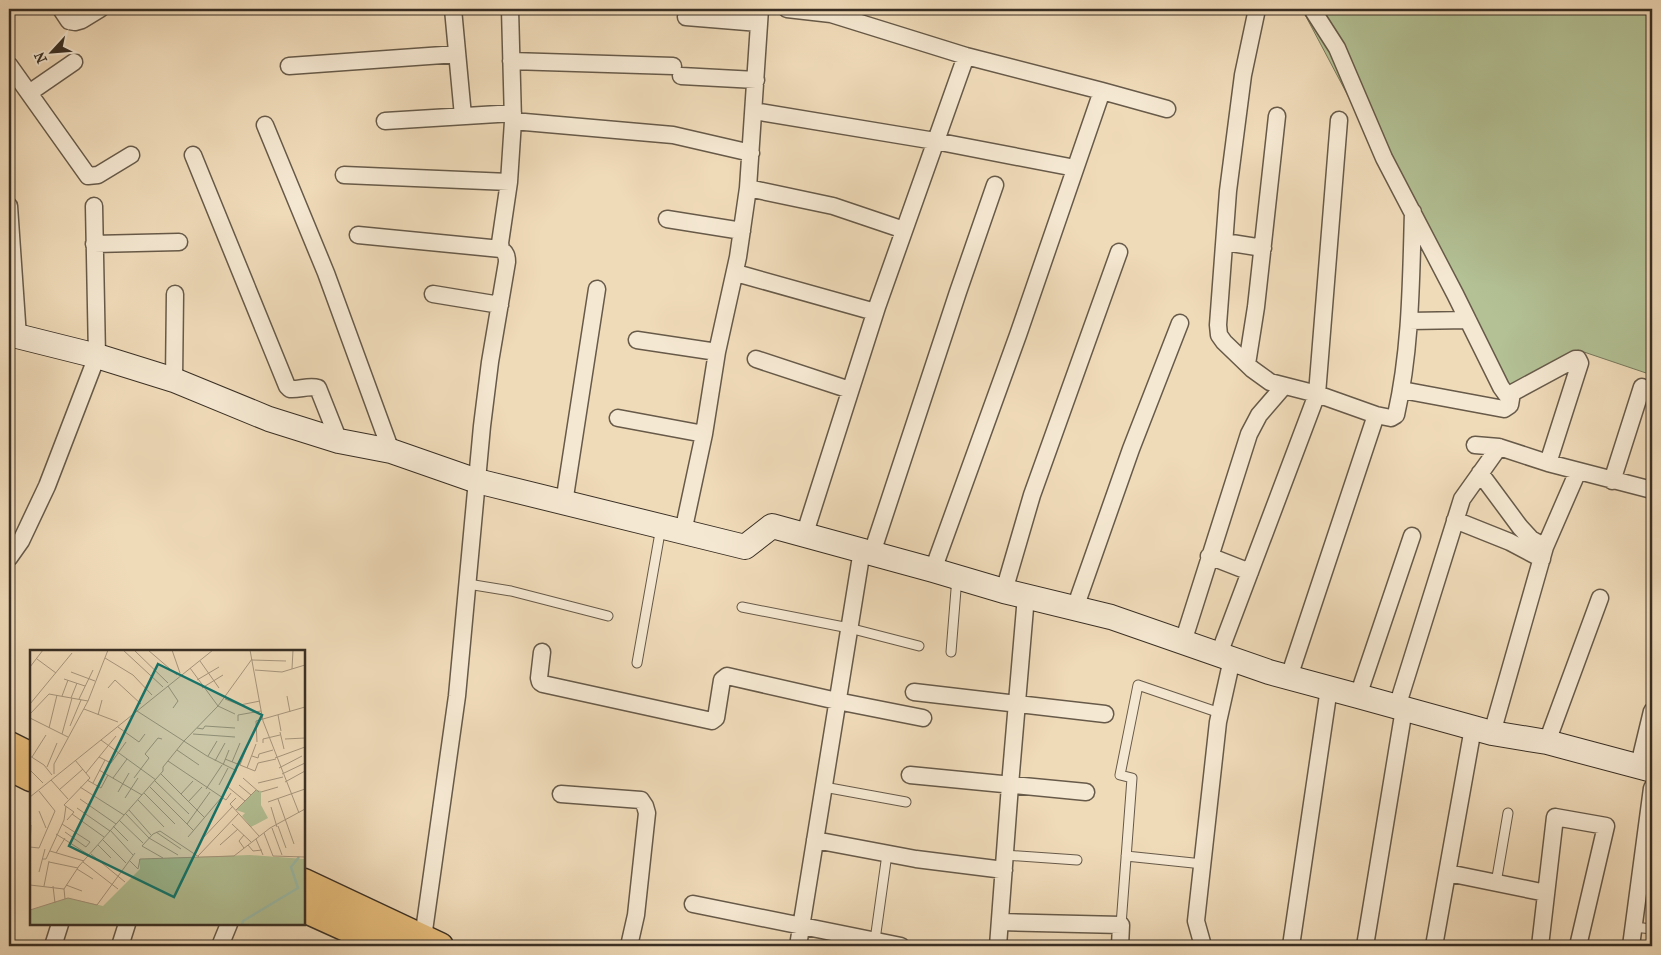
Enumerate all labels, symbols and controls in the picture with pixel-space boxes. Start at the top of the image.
north arrow [28,28,78,78]
text: N [31,49,51,66]
inset map [30,650,305,925]

